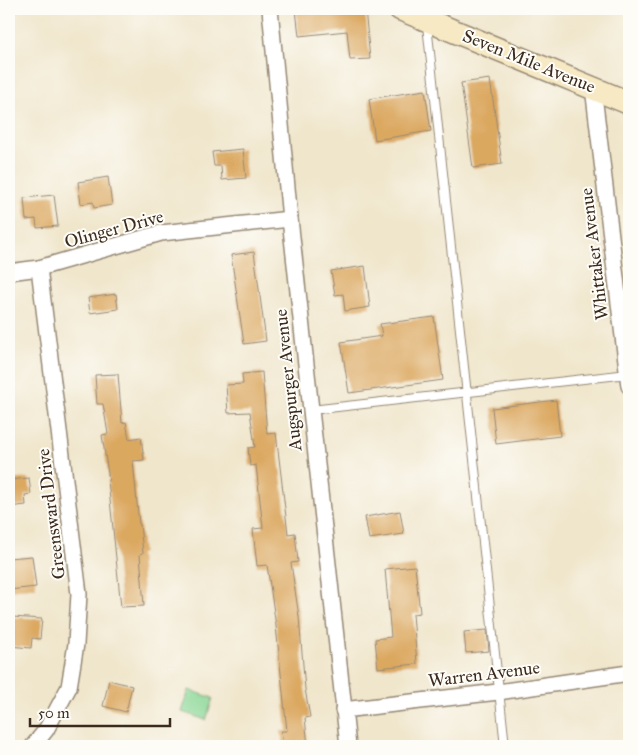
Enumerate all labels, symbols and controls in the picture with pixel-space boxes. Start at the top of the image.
street label: Seven Mile Avenue [459,24,599,98]
street label: Whittaker Avenue [575,187,613,321]
street label: Olinger Drive [62,205,166,254]
street label: Augspurger Avenue [270,308,307,453]
street label: Greensward Drive [32,447,70,581]
street label: Warren Avenue [427,656,541,692]
scale bar [30,695,170,727]
text: 50 m [38,704,70,722]

